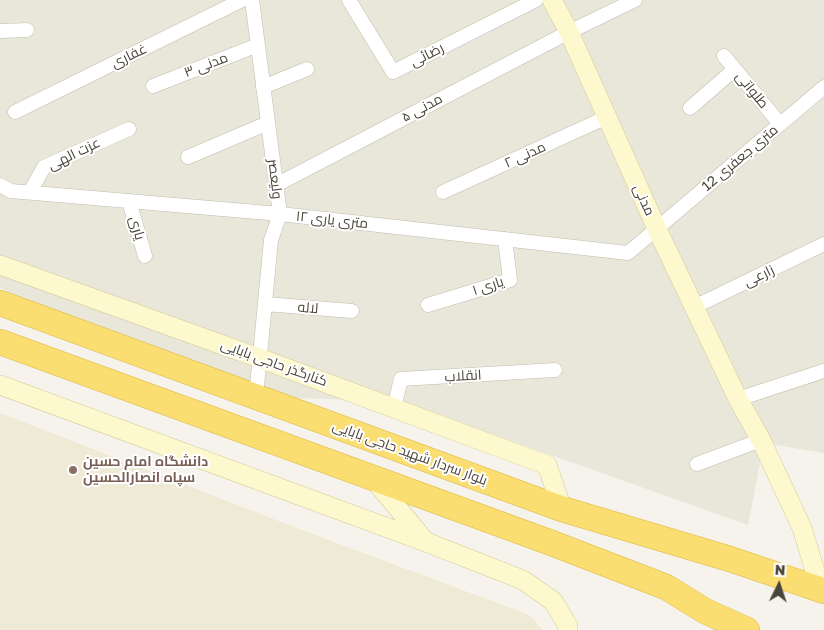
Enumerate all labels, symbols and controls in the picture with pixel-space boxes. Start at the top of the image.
street label: رضائی [407,39,447,71]
street label: غفاری [108,40,150,72]
street label: مدنی ۳ [182,49,230,81]
street label: طلواتی [732,68,772,112]
street label: مدنی ۵ [399,90,445,126]
street label: 12 متری جعفری [699,121,781,195]
street label: عزت الهی [45,134,103,174]
street label: مدنی ۲ [502,138,548,172]
street label: ولیعصر [264,158,286,200]
street label: مدنی [630,182,658,218]
street label: ۱۲ متری یاری [295,208,369,232]
street label: یاری [126,214,148,242]
street label: زارعی [741,261,777,291]
street label: یاری ۱ [470,273,506,299]
street label: لاله [297,299,319,317]
street label: کنارگذر حاجی بابایی [218,336,330,390]
street label: انقلاب [444,367,482,385]
street label: بلوار سردار شهید حاجی بابایی [330,417,490,489]
place label: دانشگاه امام حسین سپاه انصارالحسین [83,454,208,487]
marker: دانشگاه امام حسین سپاه انصارالحسین [67,464,79,476]
north arrow [754,560,804,610]
text: N [774,561,786,578]

